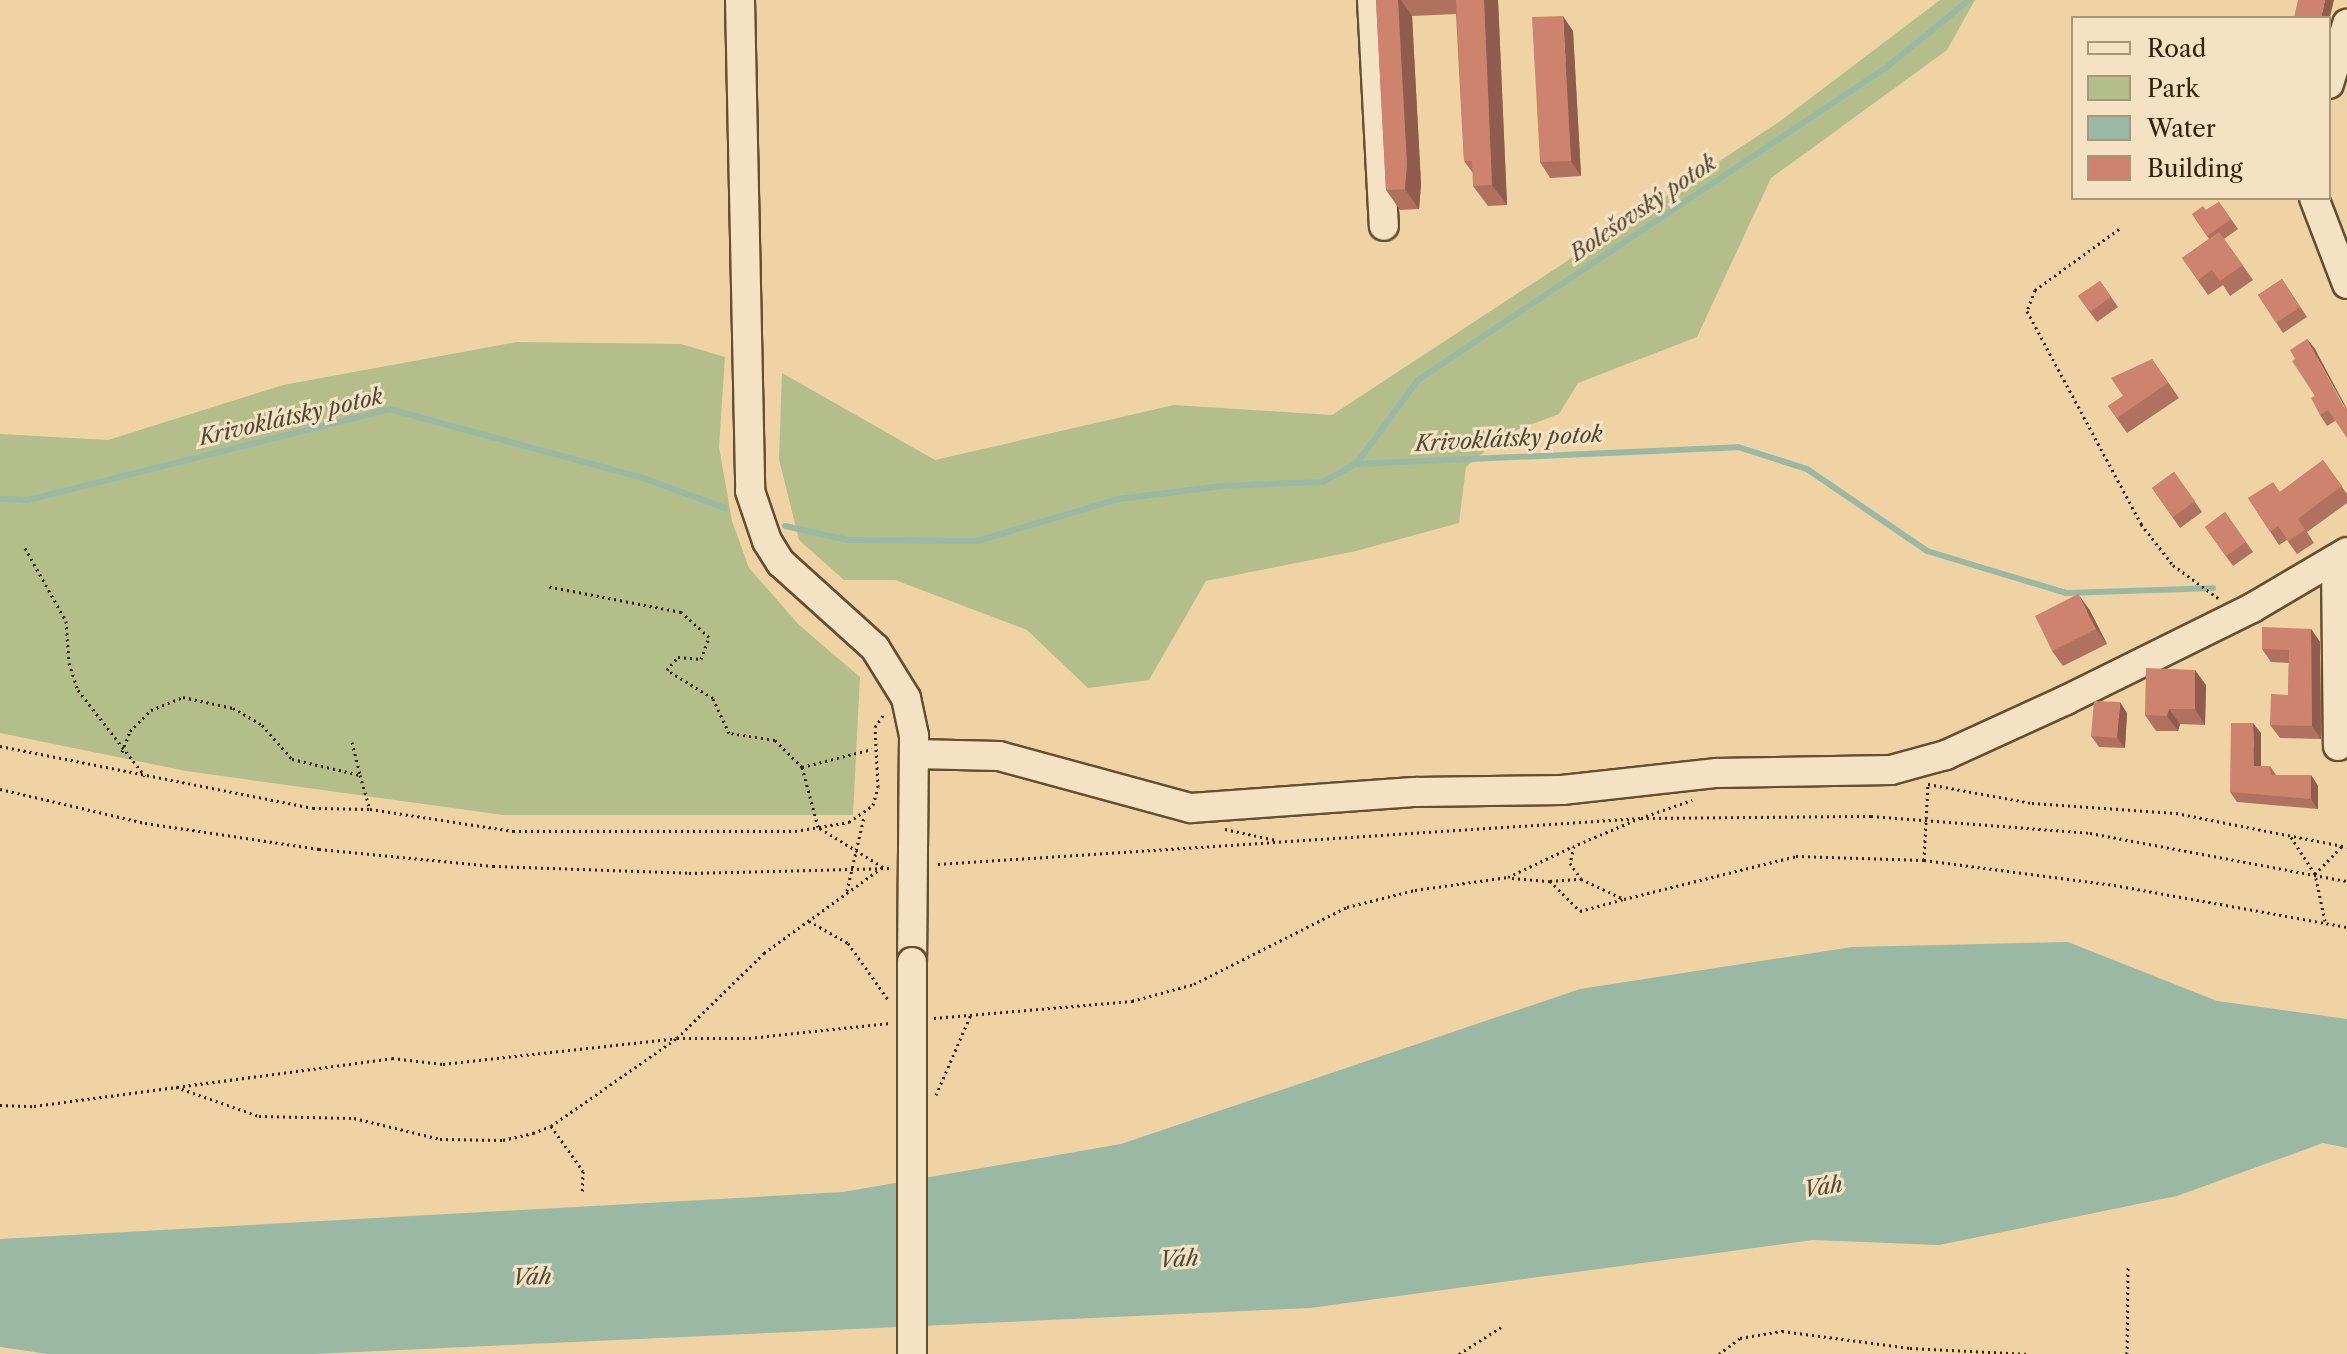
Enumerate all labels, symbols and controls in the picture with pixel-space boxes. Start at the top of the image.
legend [2071,16,2331,200]
text: Road [2147,34,2206,63]
text: Park [2147,74,2199,103]
text: Water [2147,114,2216,143]
water label: Bolešovský potok [1565,149,1721,267]
text: Building [2147,154,2243,183]
water label: Krivoklátsky potok [196,383,386,451]
water label: Krivoklátsky potok [1414,421,1604,457]
water label: Váh [1802,1171,1844,1203]
water label: Váh [1159,1245,1199,1273]
water label: Váh [512,1263,552,1291]

